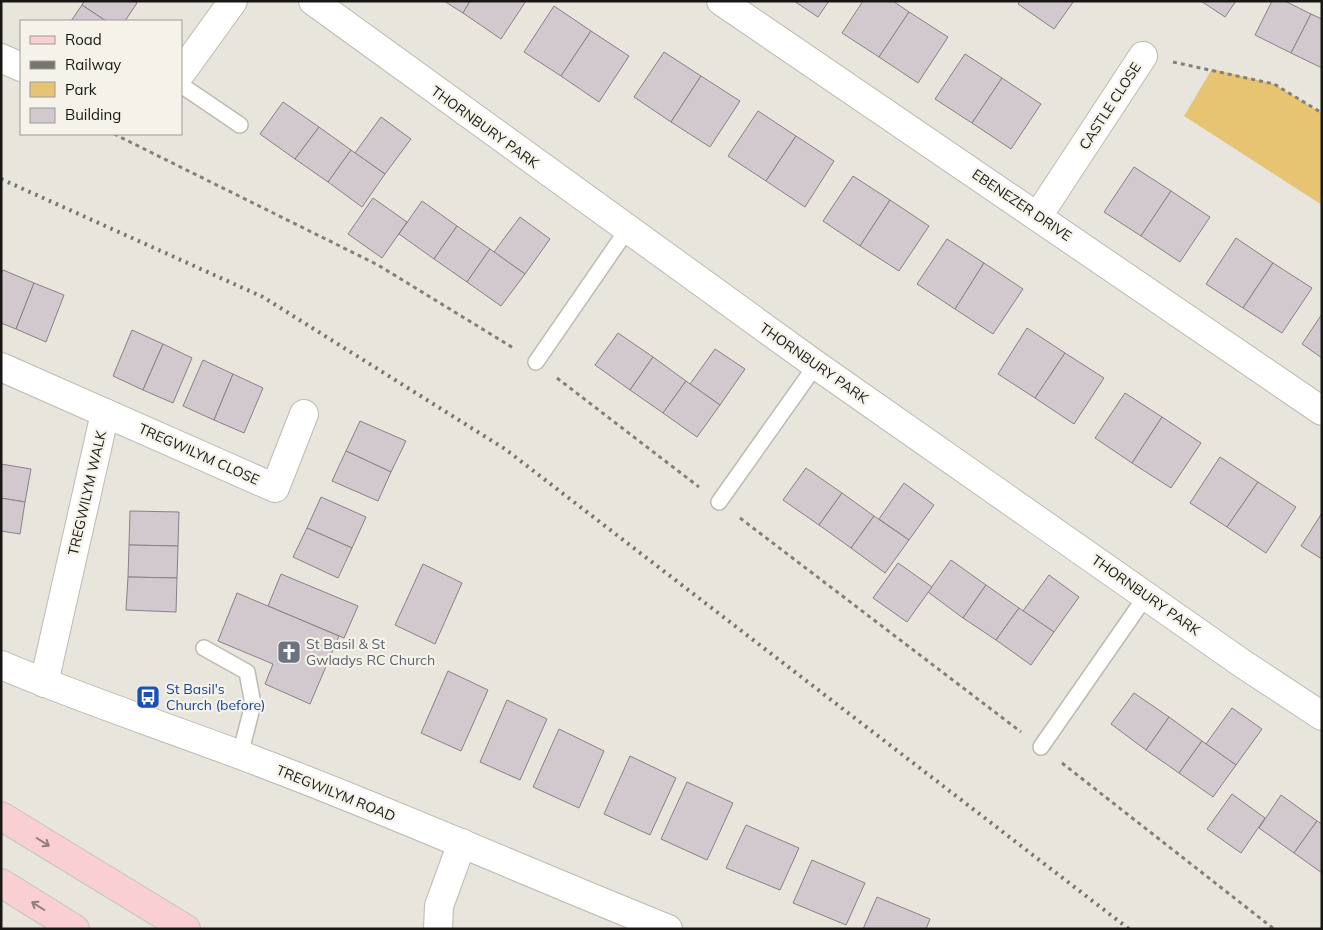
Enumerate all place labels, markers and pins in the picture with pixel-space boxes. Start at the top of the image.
place label: St Basil & St Gwladys RC Church [306,635,435,669]
church icon: St Basil & St Gwladys RC Church [276,639,302,665]
place label: St Basil's Church (before) [166,680,266,714]
bus stop icon: St Basil's Church (before) [135,684,161,710]

